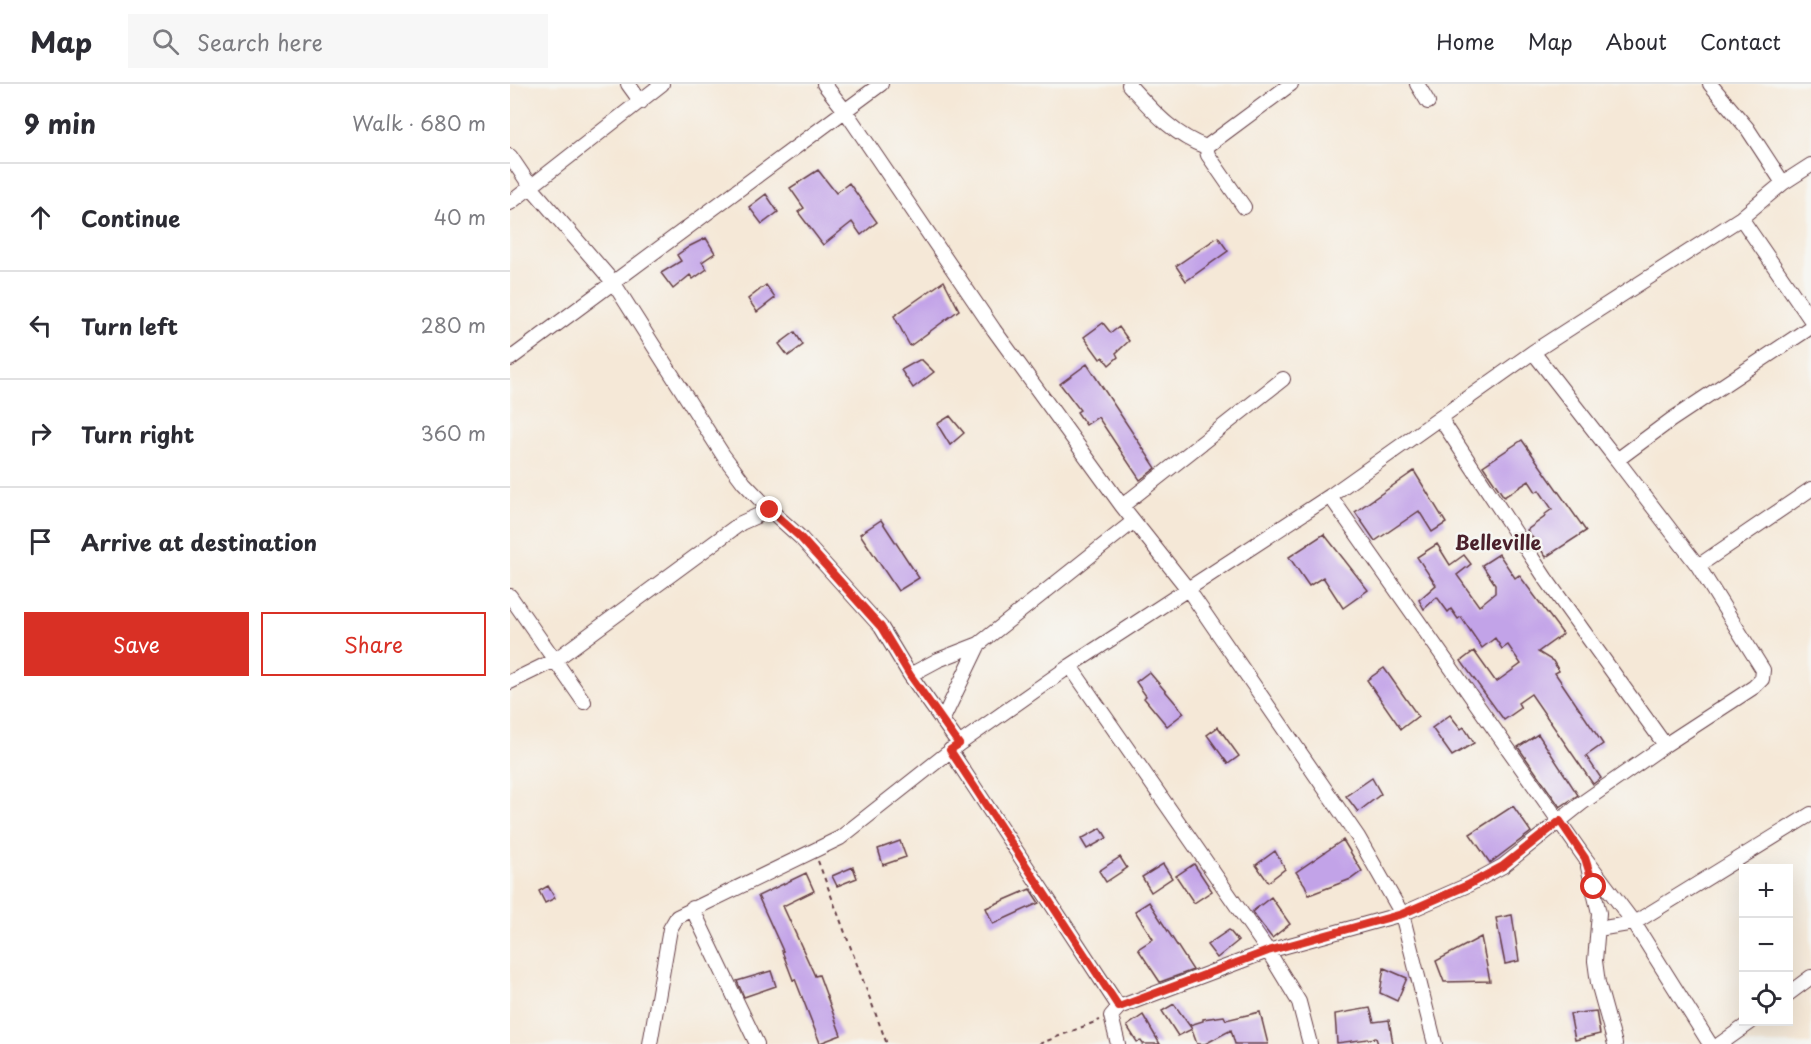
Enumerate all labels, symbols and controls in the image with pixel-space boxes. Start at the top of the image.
search box [128,14,548,68]
text: Map [30,20,92,63]
icon: search [149,25,182,58]
text: Search here [197,25,323,58]
text: Home [1436,25,1495,57]
text: Map [1528,25,1573,57]
text: About [1606,25,1667,57]
text: Contact [1700,25,1781,57]
text: 9 min [24,104,96,143]
text: Walk · 680 m [352,108,486,138]
icon: ahead [24,201,57,234]
text: Continue [81,201,180,234]
text: 40 m [434,202,486,232]
icon: left [24,309,57,342]
text: Turn left [81,309,178,342]
text: 280 m [421,310,486,340]
icon: right [24,417,57,450]
text: Turn right [81,417,194,450]
text: 360 m [420,418,486,448]
route end [756,496,782,522]
icon: arrive [24,525,57,558]
text: Arrive at destination [81,525,317,558]
district label: Belleville [1455,527,1541,557]
button: Save [24,612,249,676]
button: Share [261,612,486,676]
map controls [1739,864,1793,1026]
button: + [1739,864,1793,918]
route start [1580,873,1606,899]
button: − [1739,918,1793,972]
button: locate [1739,972,1793,1026]

